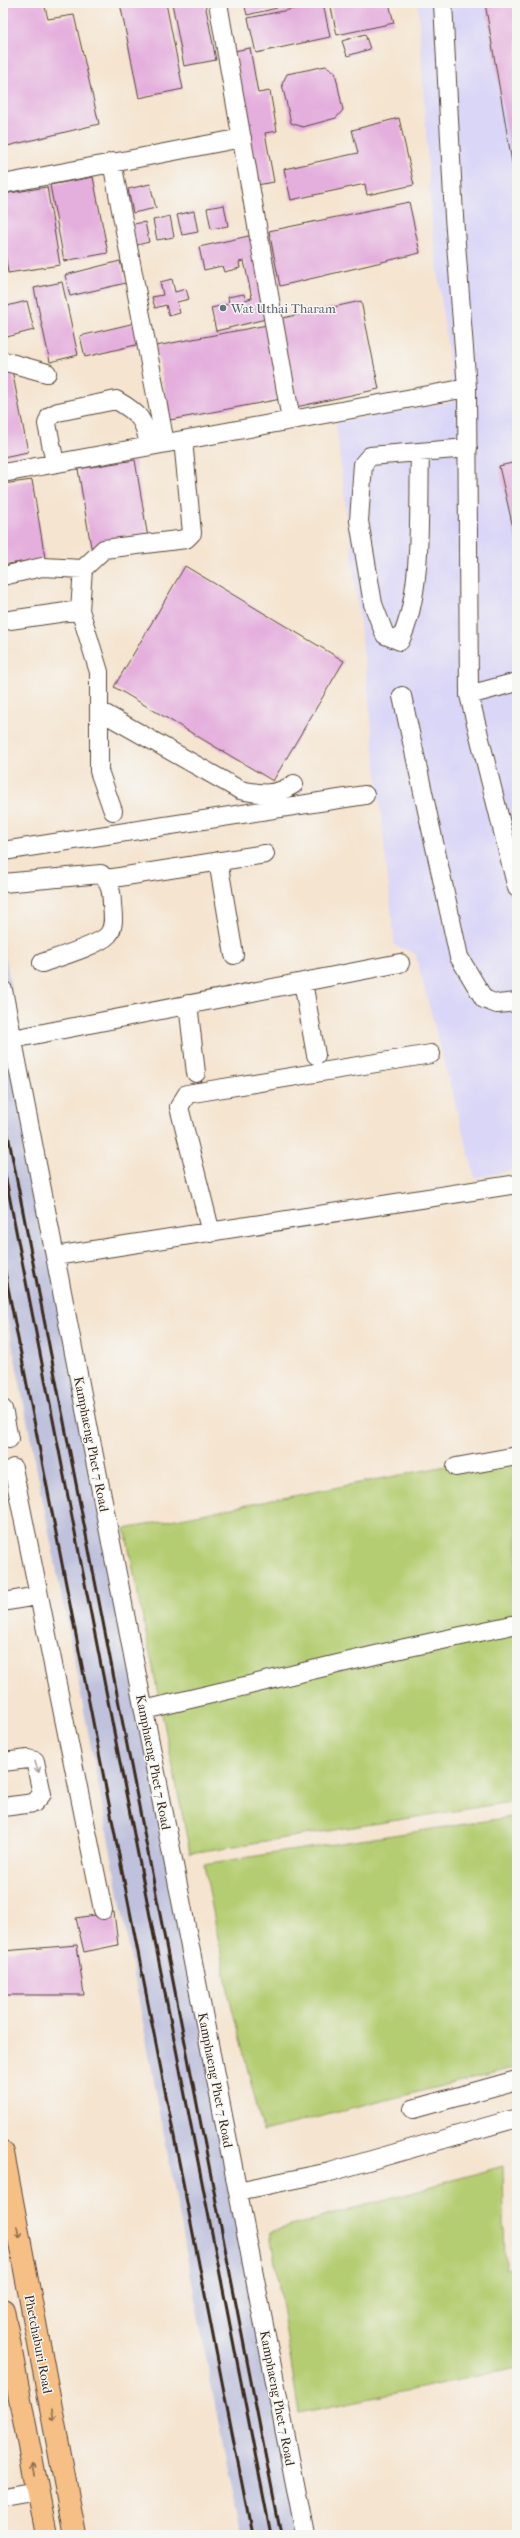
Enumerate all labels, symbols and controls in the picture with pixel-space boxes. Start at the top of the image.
place label: Wat Uthai Tharam [230,301,336,316]
marker: Wat Uthai Tharam [218,303,228,313]
street label: Kamphaeng Phet 7 Road [71,1375,112,1514]
street label: Kamphaeng Phet 7 Road [133,1693,174,1832]
one-way arrow [33,1761,41,1773]
street label: Kamphaeng Phet 7 Road [195,2011,236,2150]
one-way arrow [14,2225,22,2238]
street label: Phetchaburi Road [22,2293,56,2396]
street label: Kamphaeng Phet 7 Road [257,2329,298,2468]
one-way arrow [49,2408,57,2421]
one-way arrow [29,2463,37,2476]

